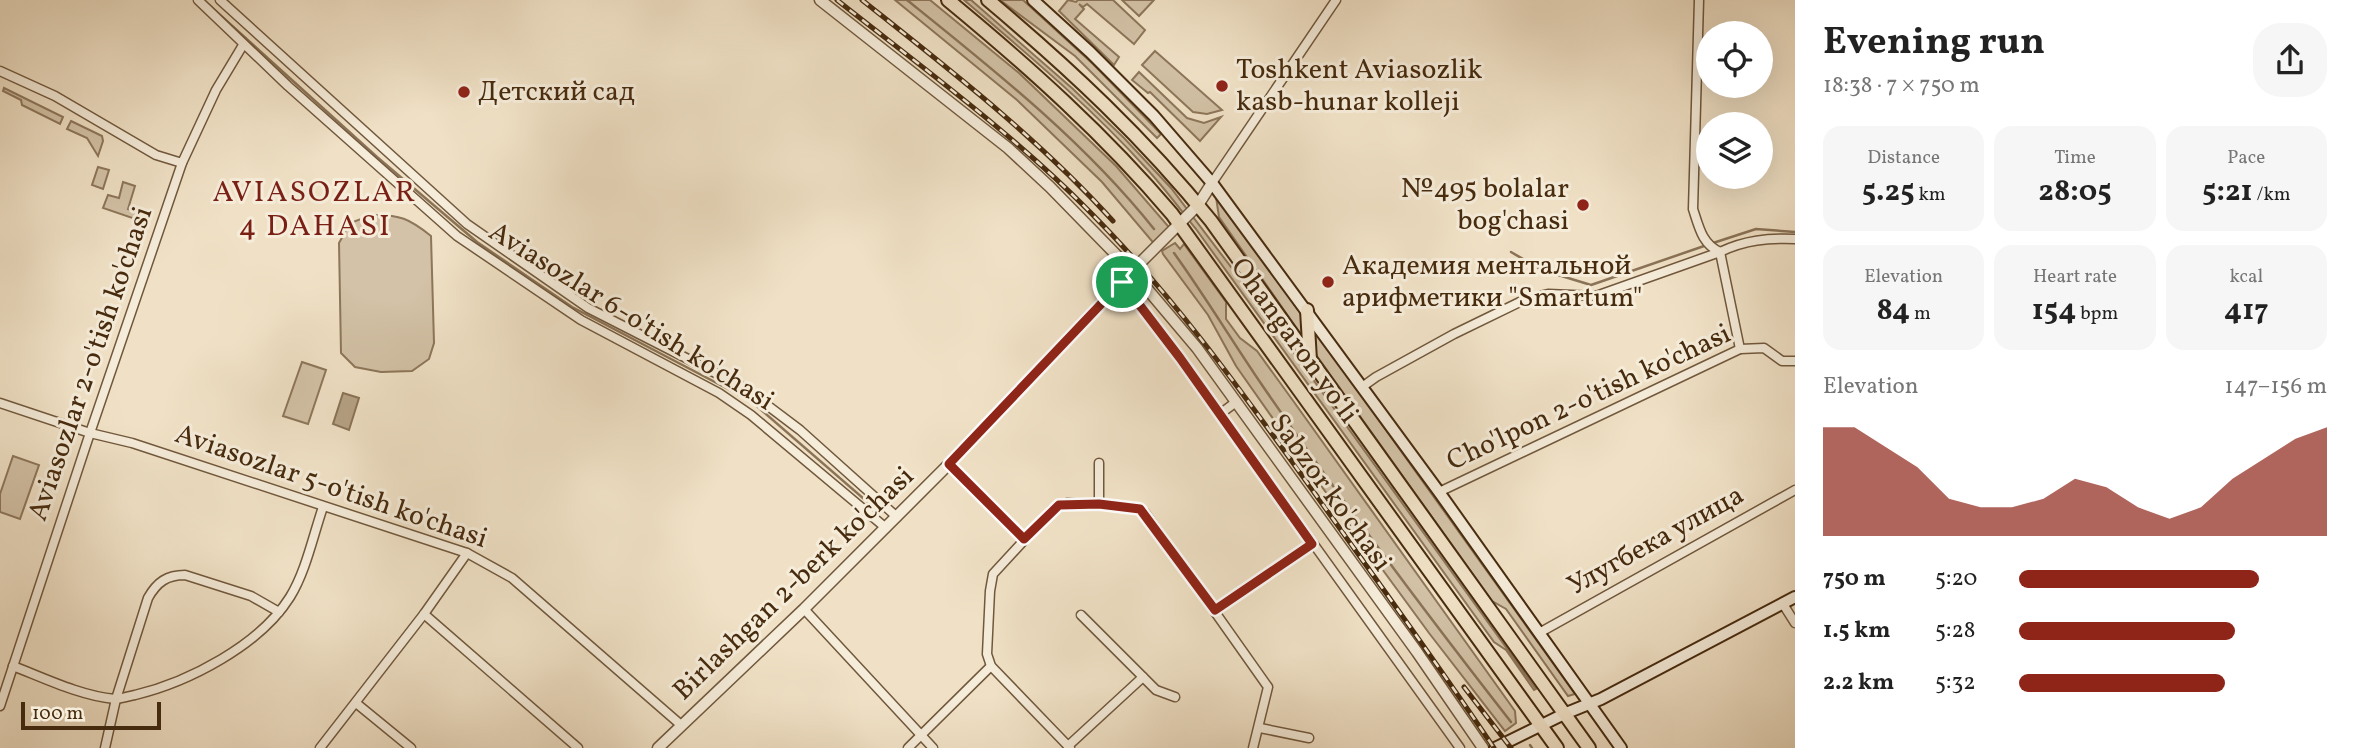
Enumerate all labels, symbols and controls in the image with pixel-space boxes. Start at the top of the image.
text: Evening run [1823,17,2045,70]
map controls [1696,21,1773,189]
button: locate [1696,21,1773,98]
button: share [2253,23,2327,97]
place label: Toshkent Aviasozlik kasb-hunar kolleji [1236,51,1482,122]
text: 18:38 · 7 × 750 m [1823,70,1980,102]
place label: Детский сад [478,73,635,112]
marker: Toshkent Aviasozlik kasb-hunar kolleji [1214,78,1230,94]
marker: Детский сад [456,84,472,100]
button: layers [1696,112,1773,189]
text: Distance [1867,145,1940,171]
text: Time [2054,145,2096,171]
text: Pace [2227,145,2265,171]
place label: №495 bolalar bog'chasi [1401,170,1569,241]
text: 5.25 [1862,171,1915,213]
text: 28:05 [2038,171,2112,213]
text: 5:21 [2202,171,2253,213]
district label: AVIASOZLAR 4 DAHASI [213,172,417,248]
text: km [1915,182,1946,208]
text: /km [2253,182,2291,208]
marker: №495 bolalar bog'chasi [1575,197,1591,213]
street label: Aviasozlar 2-o'tish ko'chasi [19,202,163,526]
street label: Aviasozlar 6-o'tish ko'chasi [481,213,781,421]
place label: Академия ментальной арифметики "Smartum" [1342,247,1642,318]
street label: Ohangaron yoʻli [1221,250,1367,432]
pin [1092,252,1152,312]
icon: arrive [1103,263,1141,301]
text: Elevation [1864,264,1943,290]
text: Heart rate [2033,264,2117,290]
text: kcal [2229,264,2263,290]
marker: Академия ментальной арифметики "Smartum" [1320,274,1336,290]
text: 84 [1876,290,1910,332]
text: 154 [2032,290,2076,332]
text: 417 [2224,290,2269,332]
text: m [1910,301,1931,327]
text: bpm [2076,301,2118,327]
street label: Cho'lpon 2-o'tish ko'chasi [1440,315,1738,481]
text: Elevation [1823,371,1919,403]
text: 147–156 m [2225,371,2327,403]
street label: Sabzor ko'chasi [1259,406,1401,580]
street label: Aviasozlar 5-o'tish ko'chasi [170,415,492,559]
street label: Birlashgan 2-berk ko'chasi [665,458,923,710]
street label: Улугбека улица [1561,476,1751,606]
text: 750 m [1823,563,1886,595]
text: 5:20 [1935,563,1977,595]
text: 1.5 km [1823,615,1890,647]
text: 5:28 [1935,615,1976,647]
text: 2.2 km [1823,667,1894,699]
text: 5:32 [1935,667,1976,699]
scale bar [21,699,161,731]
text: 100 m [32,701,83,727]

